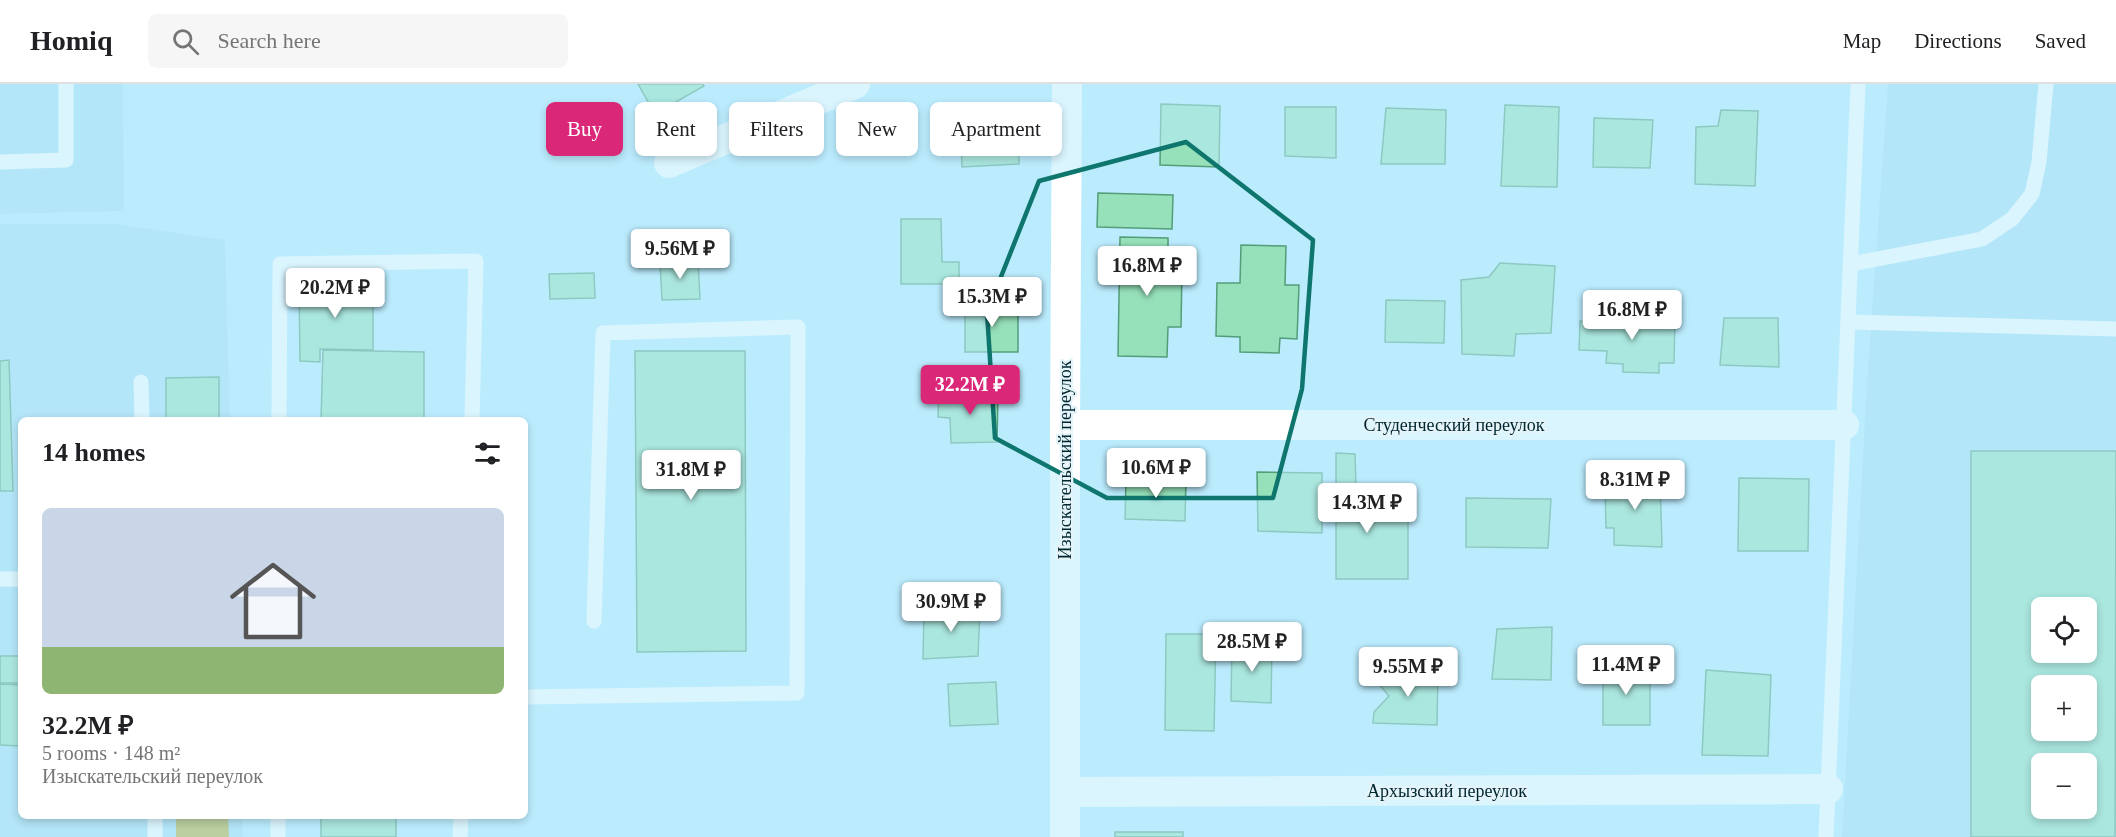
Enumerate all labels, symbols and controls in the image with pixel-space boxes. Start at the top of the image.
search box [148,14,568,68]
text: Homiq [30,25,112,56]
icon: search [169,25,202,58]
text: Search here [217,28,321,53]
text: Map [1843,29,1881,53]
text: Directions [1914,29,2002,53]
text: Saved [2035,29,2086,53]
chip: Buy [546,102,623,156]
chip: Rent [635,102,717,156]
chip: Filters [729,102,824,156]
chip: New [836,102,918,156]
chip: Apartment [930,102,1062,156]
pin: 9.56M ₽ [625,229,735,280]
text: 9.56M ₽ [645,237,715,259]
pin: 16.8M ₽ [1092,246,1202,297]
text: 16.8M ₽ [1112,254,1182,276]
pin: 20.2M ₽ [280,268,390,319]
text: 20.2M ₽ [300,276,370,298]
pin: 15.3M ₽ [937,277,1047,328]
text: 15.3M ₽ [957,285,1027,307]
pin: 16.8M ₽ [1577,290,1687,341]
text: 16.8M ₽ [1597,298,1667,320]
street label: Изыскательский переулок [1055,360,1075,559]
pin: 32.2M ₽ [915,365,1025,416]
text: 32.2M ₽ [935,373,1005,395]
street label: Студенческий переулок [1363,415,1545,435]
icon: filters [471,437,504,470]
text: 14 homes [42,438,145,467]
pin: 10.6M ₽ [1101,448,1211,499]
pin: 31.8M ₽ [636,450,746,501]
text: 10.6M ₽ [1121,456,1191,478]
text: 31.8M ₽ [656,458,726,480]
pin: 8.31M ₽ [1580,460,1690,511]
text: 8.31M ₽ [1600,468,1670,490]
pin: 14.3M ₽ [1312,483,1422,534]
text: 14.3M ₽ [1332,491,1402,513]
icon: home [219,547,327,655]
pin: 30.9M ₽ [896,582,1006,633]
text: 30.9M ₽ [916,590,986,612]
map controls [2031,597,2097,819]
button: locate [2031,597,2097,663]
pin: 28.5M ₽ [1197,622,1307,673]
text: 28.5M ₽ [1217,630,1287,652]
pin: 11.4M ₽ [1571,645,1681,696]
pin: 9.55M ₽ [1353,647,1463,698]
text: 11.4M ₽ [1591,653,1661,675]
text: 9.55M ₽ [1373,655,1443,677]
button: + [2031,675,2097,741]
text: 32.2M ₽ [42,711,134,740]
text: 5 rooms · 148 m² [42,742,180,764]
button: − [2031,753,2097,819]
text: Изыскательский переулок [42,765,263,787]
street label: Архызский переулок [1367,781,1527,801]

